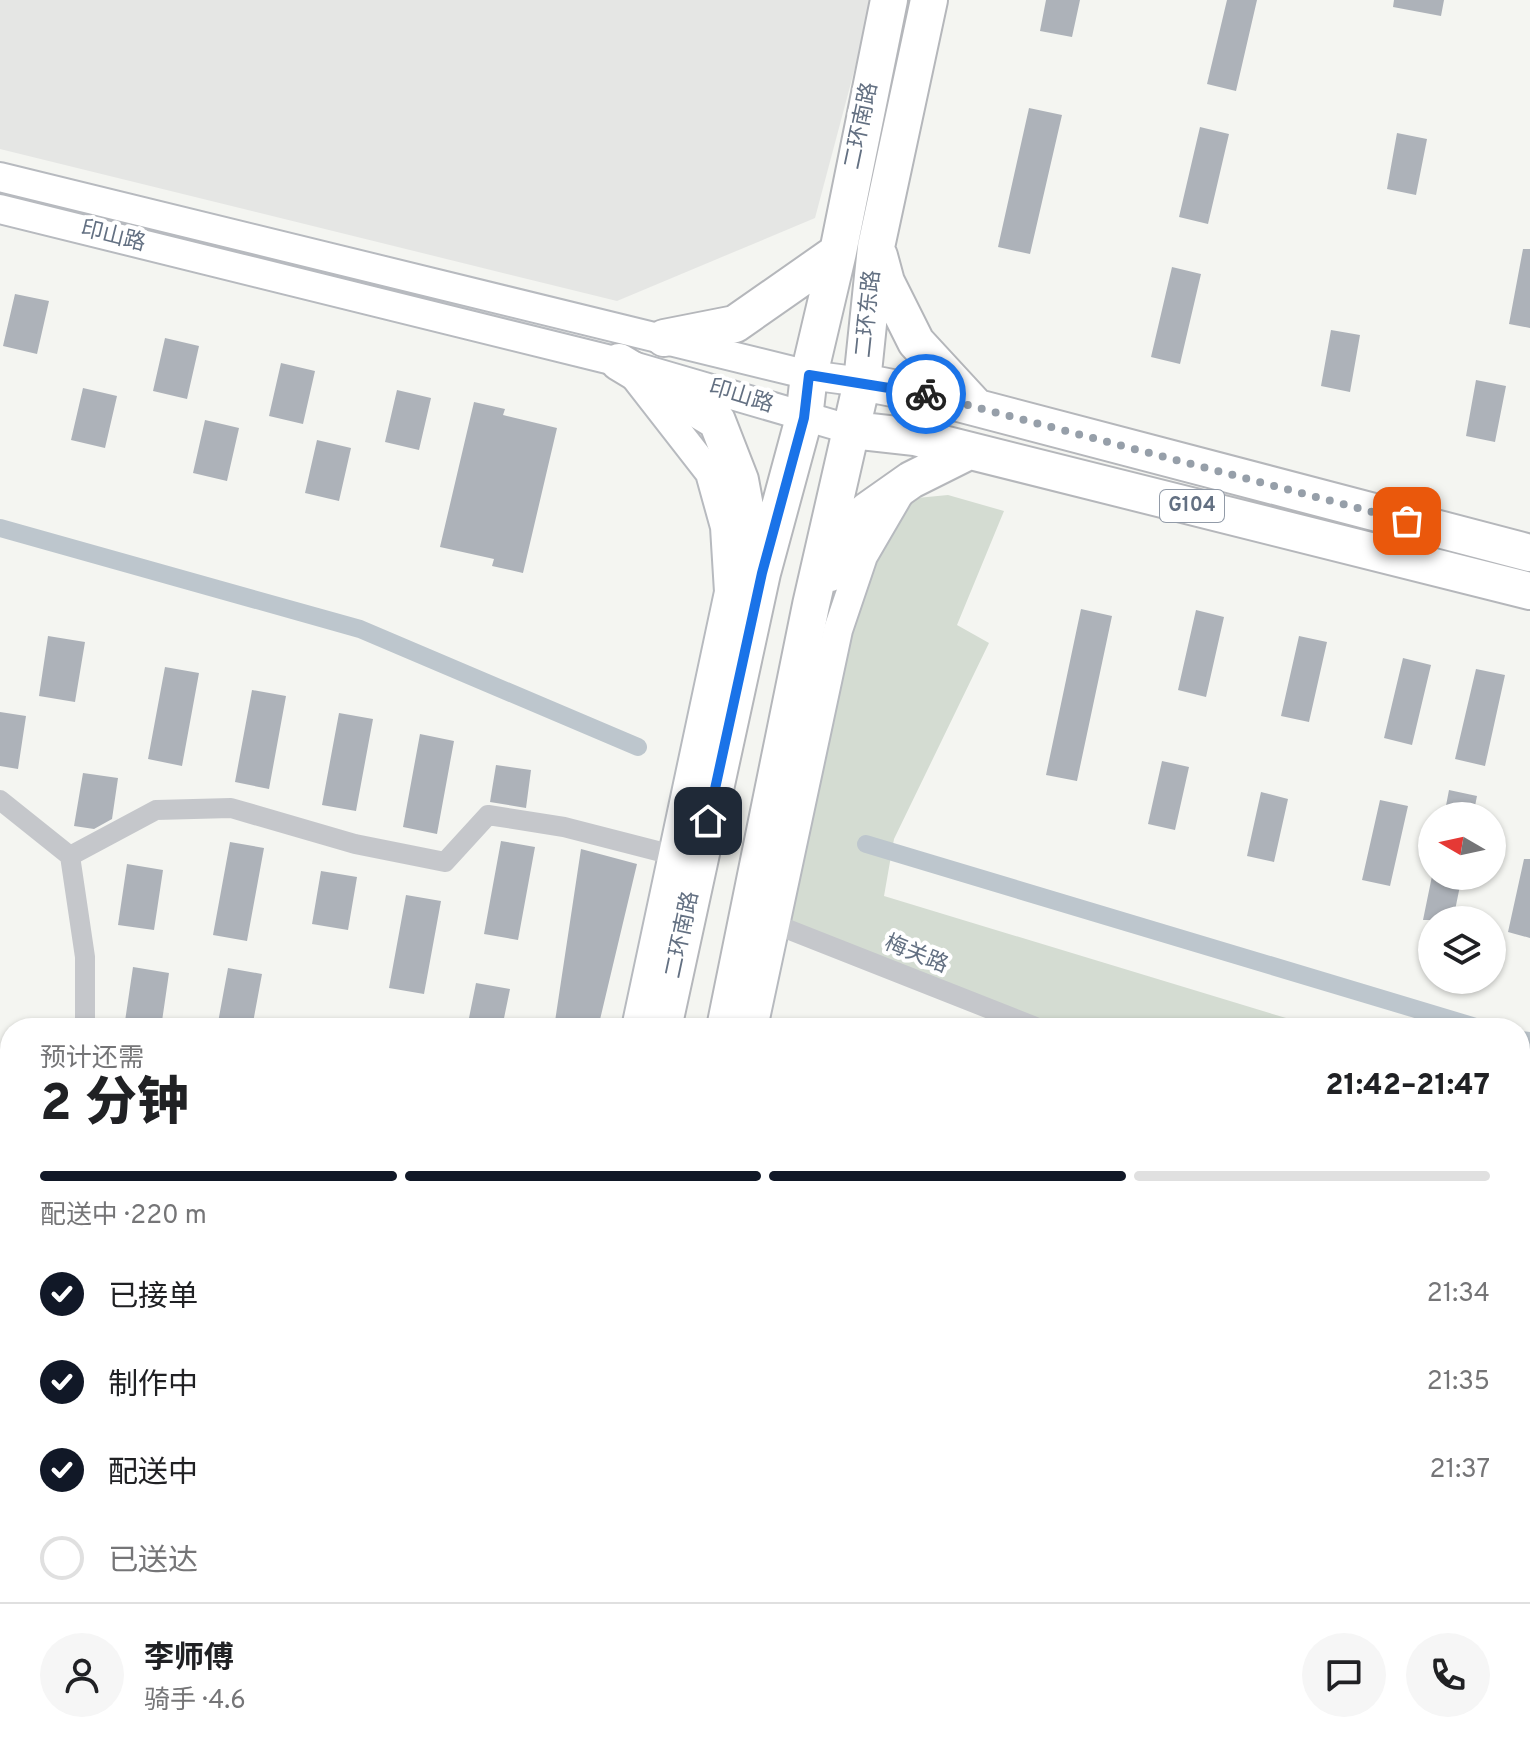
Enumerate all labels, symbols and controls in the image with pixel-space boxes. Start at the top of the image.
street label: 二环南路 [840,80,884,172]
street label: 印山路 [78,216,148,258]
street label: 二环东路 [851,269,887,359]
courier [886,354,966,434]
icon: bike [904,372,948,416]
street label: 印山路 [705,374,777,420]
pin [1373,487,1441,555]
road number: G104 [1160,490,1224,522]
icon: bag [1385,499,1429,543]
pin [674,787,742,855]
icon: home [686,799,730,843]
north arrow [1418,802,1506,890]
map controls [1418,802,1506,994]
street label: 二环南路 [661,889,705,981]
button: layers [1418,906,1506,994]
street label: 梅关路 [880,930,952,980]
text: 预计还需 [40,1043,144,1076]
text: 21:42–21:47 [1325,1068,1490,1105]
text: 2 分钟 [40,1073,189,1139]
text: 配送中 · 220 m [40,1200,207,1233]
icon: check [40,1272,84,1316]
text: 21:34 [1427,1278,1490,1311]
text: 已接单 [108,1280,198,1317]
icon: check [40,1360,84,1404]
text: 21:35 [1427,1366,1490,1399]
text: 制作中 [108,1368,198,1405]
icon: check [40,1448,84,1492]
text: 21:37 [1430,1454,1490,1487]
text: 配送中 [108,1456,198,1493]
text: 已送达 [108,1544,198,1581]
button: person [40,1633,124,1717]
button: chat [1302,1633,1386,1717]
button: phone [1406,1633,1490,1717]
text: 李师傅 [144,1641,234,1678]
text: 骑手 · 4.6 [144,1685,246,1718]

